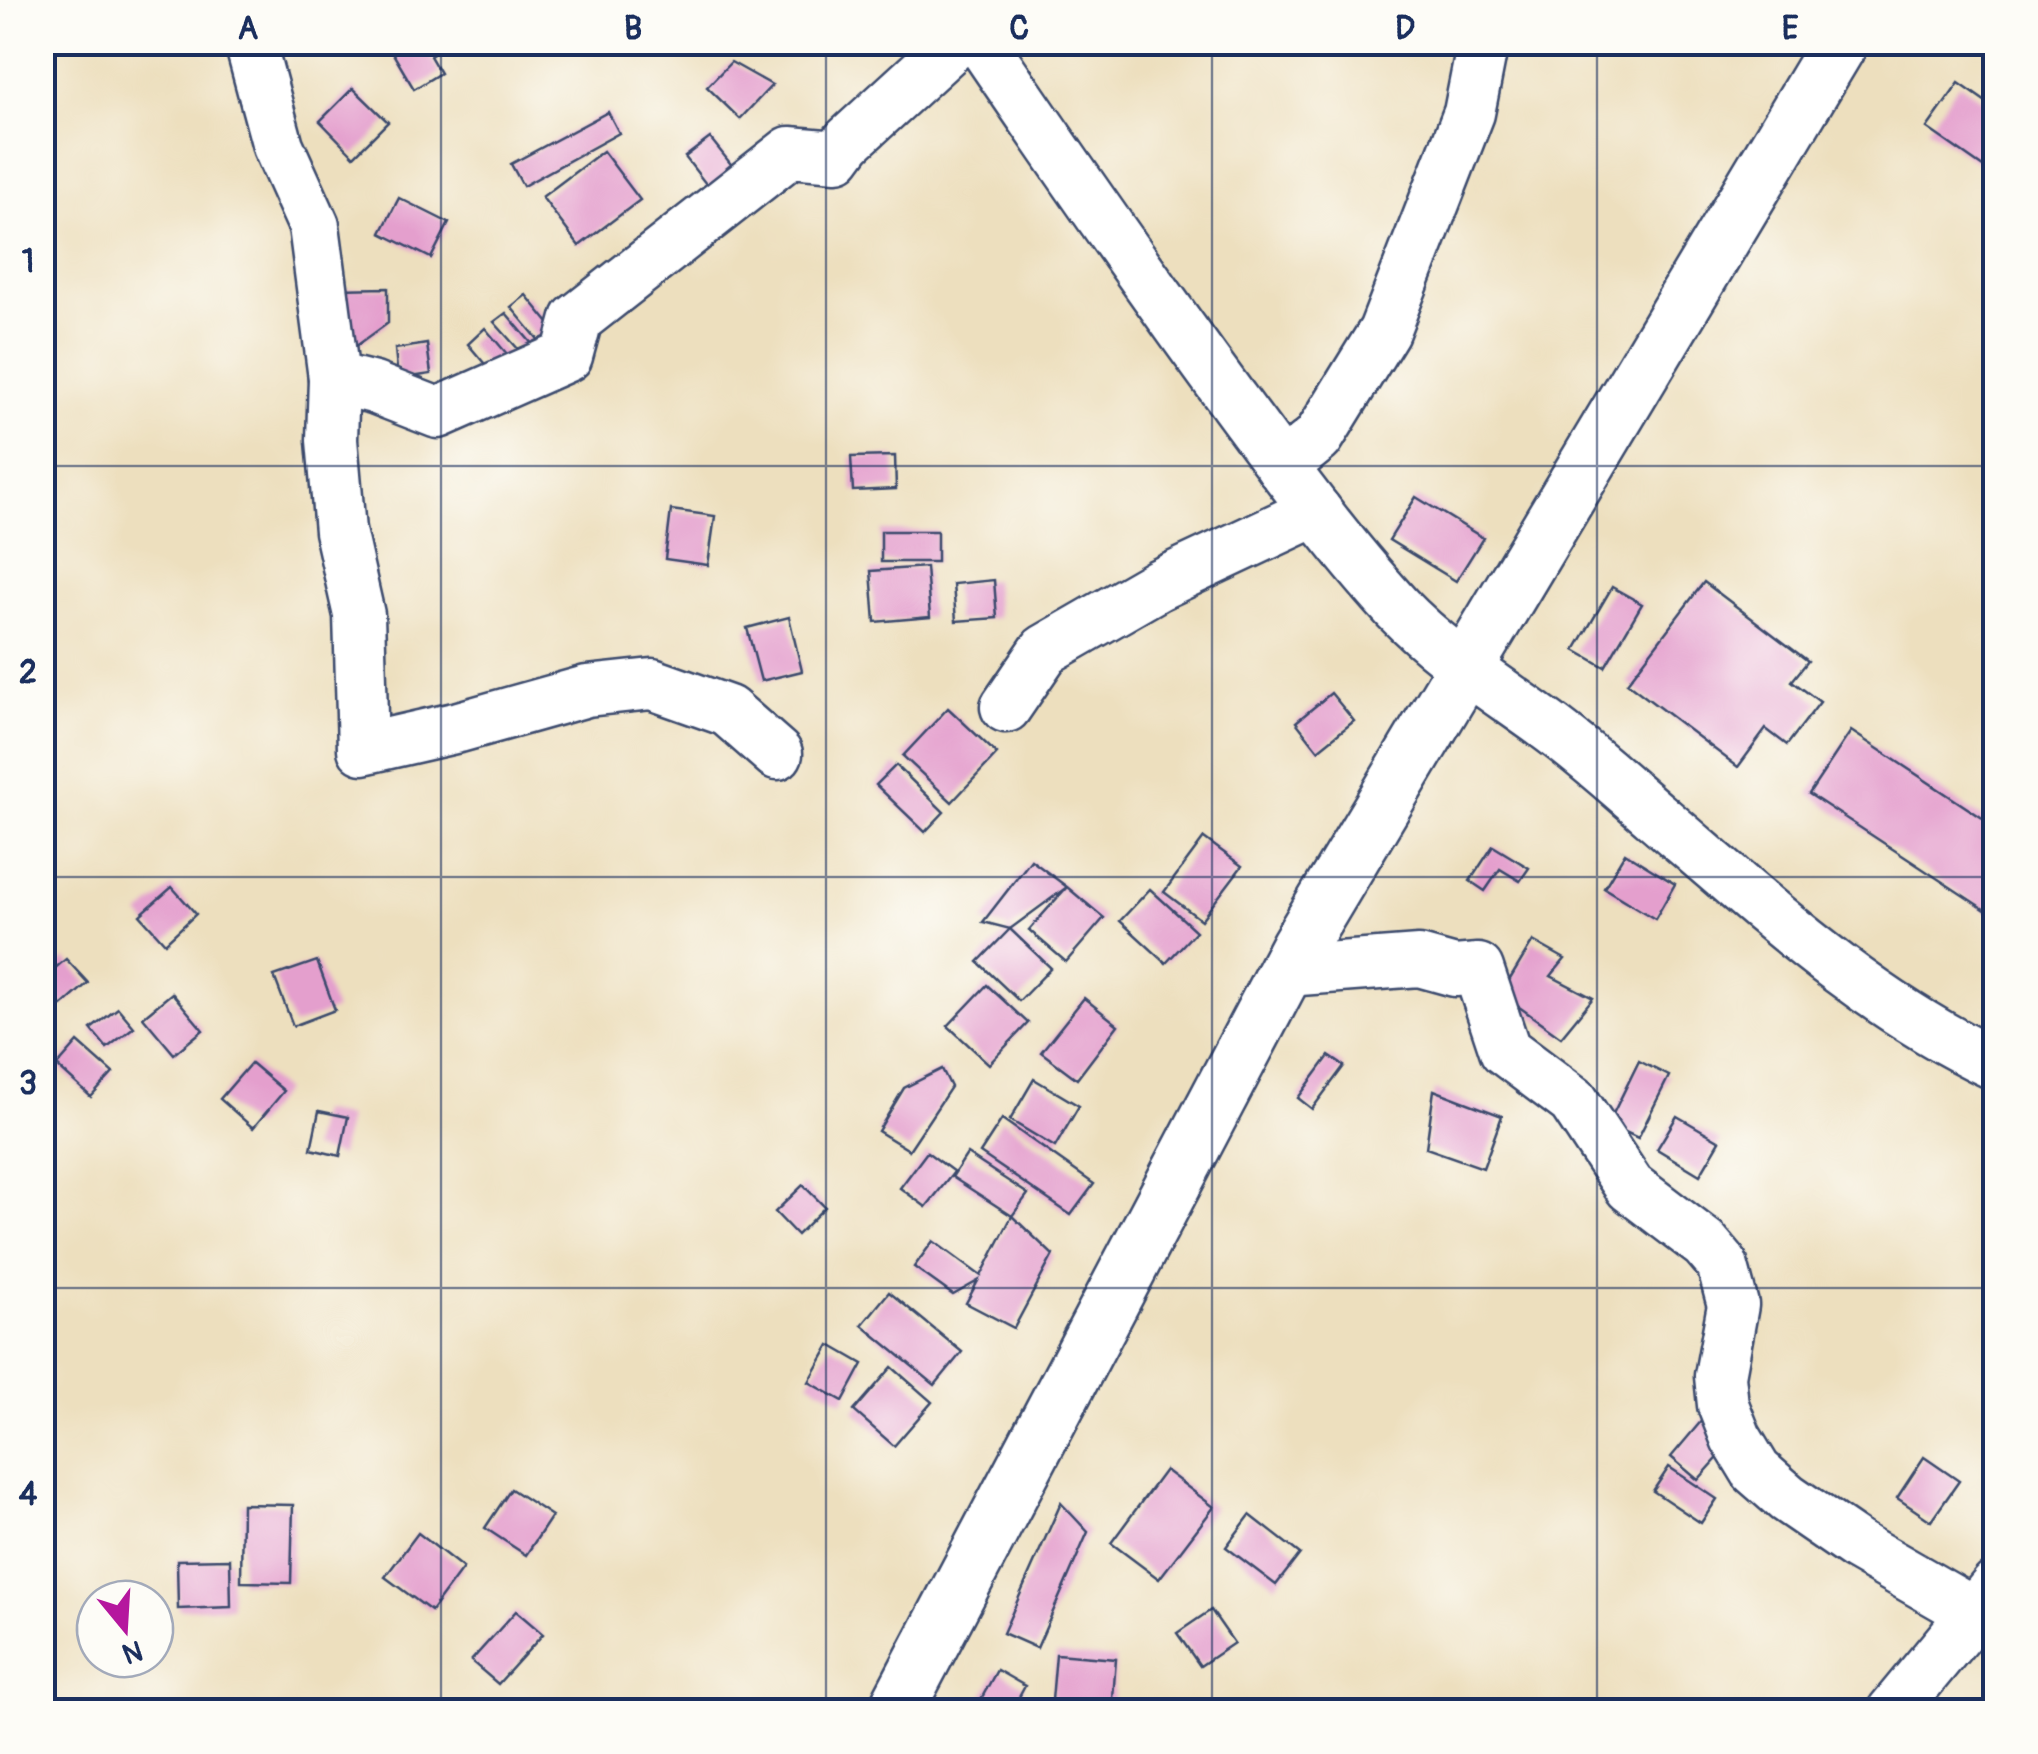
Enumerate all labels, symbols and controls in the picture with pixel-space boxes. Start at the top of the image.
text: A [238,9,259,49]
text: B [624,9,642,49]
text: C [1009,9,1029,49]
text: D [1395,9,1415,49]
text: E [1782,9,1799,49]
text: 1 [22,242,34,282]
text: 2 [19,653,37,693]
text: 3 [19,1064,37,1104]
text: 4 [19,1475,38,1515]
north arrow [75,1579,175,1679]
text: N [118,1632,147,1671]

